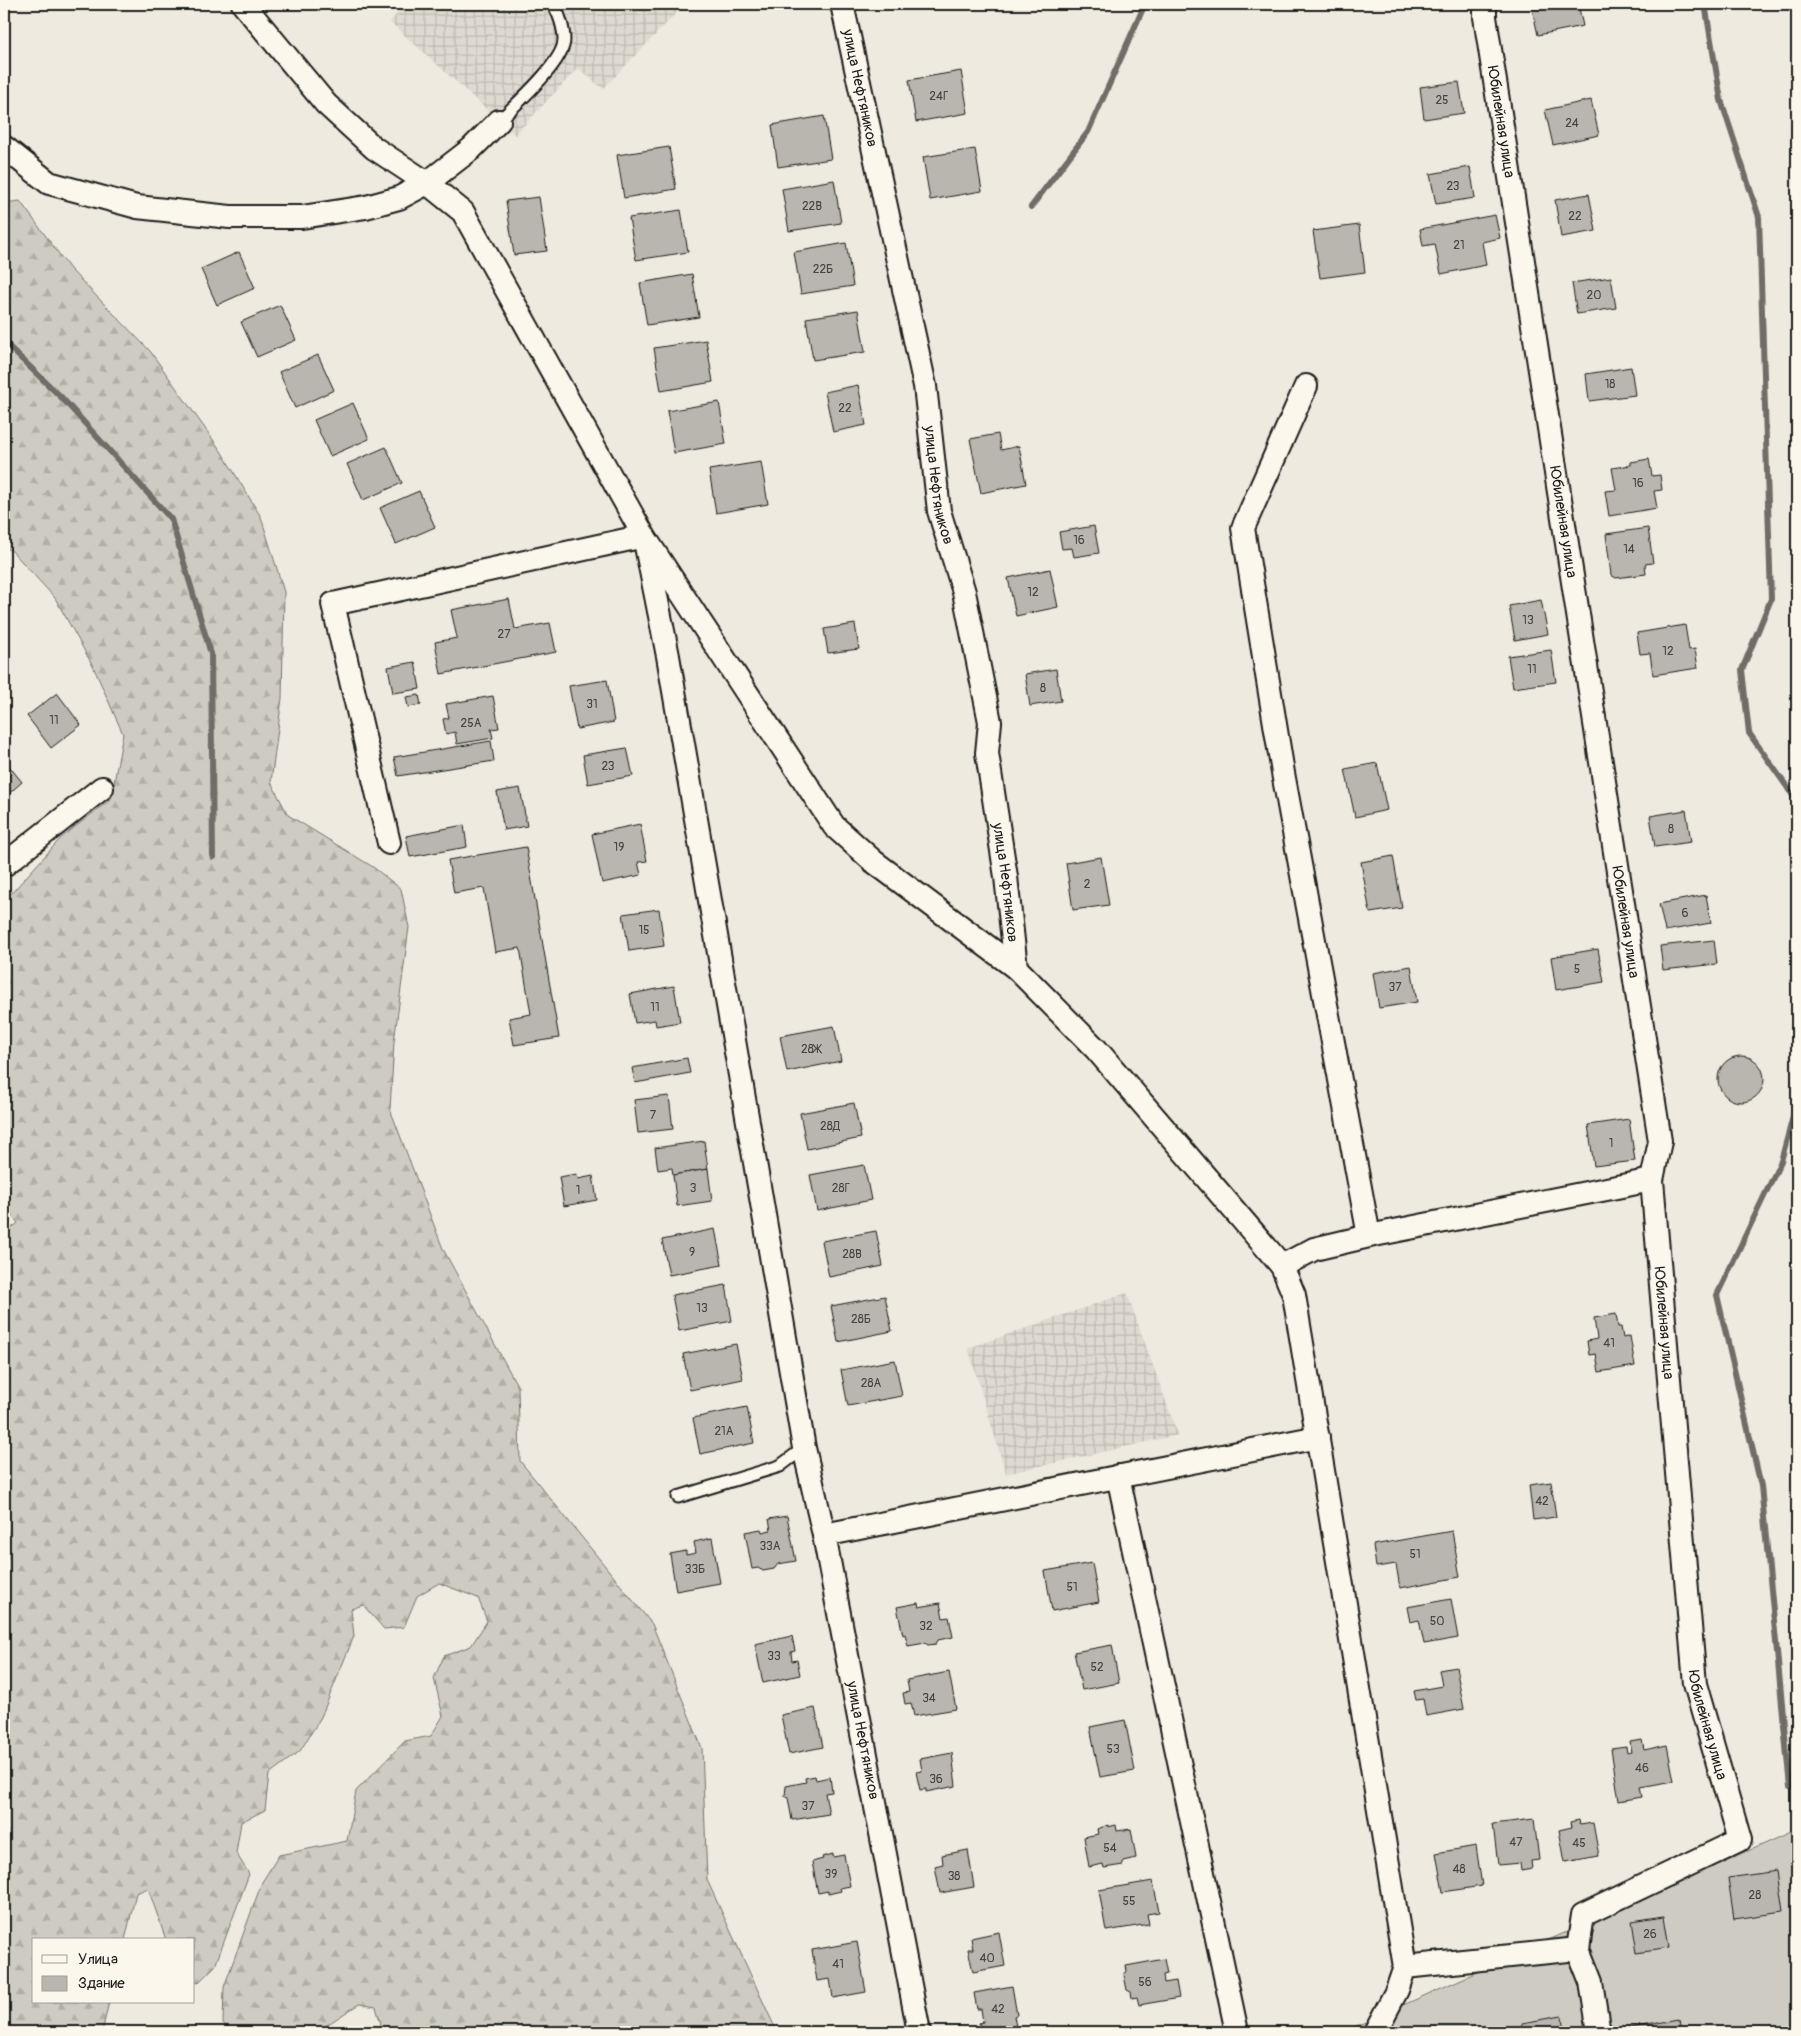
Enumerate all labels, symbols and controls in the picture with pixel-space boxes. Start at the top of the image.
street label: улица Нефтяников [838,26,882,149]
street label: Юбилейная улица [1483,64,1519,179]
house number: 24Г [929,89,949,104]
house number: 25 [1435,93,1449,108]
house number: 24 [1565,116,1579,131]
house number: 23 [1446,179,1460,194]
house number: 22В [802,199,822,214]
house number: 22 [1568,209,1582,224]
house number: 21 [1453,238,1465,253]
house number: 22Б [813,262,833,277]
house number: 20 [1587,288,1601,303]
house number: 18 [1605,377,1615,392]
house number: 22 [838,401,852,416]
street label: улица Нефтяников [920,424,958,547]
street label: Юбилейная улица [1546,465,1582,579]
house number: 16 [1632,476,1644,491]
house number: 16 [1073,533,1085,548]
house number: 14 [1623,542,1635,557]
house number: 12 [1027,585,1039,600]
house number: 13 [1522,613,1534,628]
house number: 27 [497,627,511,642]
house number: 12 [1662,644,1674,659]
house number: 11 [1527,662,1537,677]
house number: 8 [1040,681,1046,696]
house number: 31 [586,697,598,712]
house number: 11 [49,713,59,728]
house number: 25А [460,716,482,731]
house number: 23 [601,759,615,774]
street label: улица Нефтяников [988,821,1023,943]
house number: 8 [1668,822,1674,837]
house number: 19 [614,840,624,855]
street label: Юбилейная улица [1608,865,1644,979]
house number: 2 [1084,877,1091,892]
house number: 6 [1682,906,1689,921]
house number: 15 [638,923,650,938]
house number: 5 [1574,962,1580,977]
house number: 37 [1388,980,1402,995]
house number: 11 [650,1000,660,1015]
house number: 28Ж [801,1042,823,1057]
house number: 7 [650,1108,657,1123]
house number: 28Д [820,1119,841,1134]
house number: 1 [1609,1136,1613,1151]
house number: 3 [690,1181,697,1196]
house number: 28Г [832,1181,850,1196]
house number: 1 [576,1183,580,1198]
house number: 9 [689,1245,695,1260]
house number: 28В [842,1247,862,1262]
street label: Юбилейная улица [1650,1266,1678,1380]
house number: 13 [696,1301,708,1316]
house number: 28Б [851,1312,871,1327]
house number: 41 [1603,1336,1615,1351]
house number: 28А [861,1376,881,1391]
house number: 21А [714,1424,734,1439]
house number: 42 [1535,1494,1549,1509]
house number: 33А [759,1539,781,1554]
house number: 51 [1409,1547,1421,1562]
house number: 33Б [685,1562,705,1577]
house number: 51 [1066,1580,1078,1595]
house number: 50 [1430,1614,1444,1629]
house number: 32 [919,1619,933,1634]
house number: 33 [767,1649,781,1664]
house number: 52 [1090,1660,1104,1675]
street label: Юбилейная улица [1684,1670,1732,1782]
street label: улица Нефтяников [842,1678,884,1801]
house number: 34 [922,1691,936,1706]
house number: 53 [1106,1742,1120,1757]
house number: 46 [1635,1761,1649,1776]
house number: 36 [929,1772,943,1787]
house number: 37 [801,1799,815,1814]
house number: 47 [1509,1835,1523,1850]
house number: 45 [1572,1836,1586,1851]
house number: 54 [1103,1841,1117,1856]
house number: 48 [1452,1862,1466,1877]
house number: 39 [825,1867,837,1882]
house number: 38 [948,1869,960,1884]
house number: 28 [1749,1888,1761,1903]
house number: 55 [1122,1894,1136,1909]
house number: 26 [1643,1927,1657,1942]
legend [32,1938,195,2004]
text: Улица [78,1950,118,1969]
house number: 40 [979,1951,995,1966]
house number: 41 [832,1957,844,1972]
text: Здание [78,1974,125,1993]
house number: 56 [1138,1975,1152,1990]
house number: 42 [991,2002,1005,2017]

